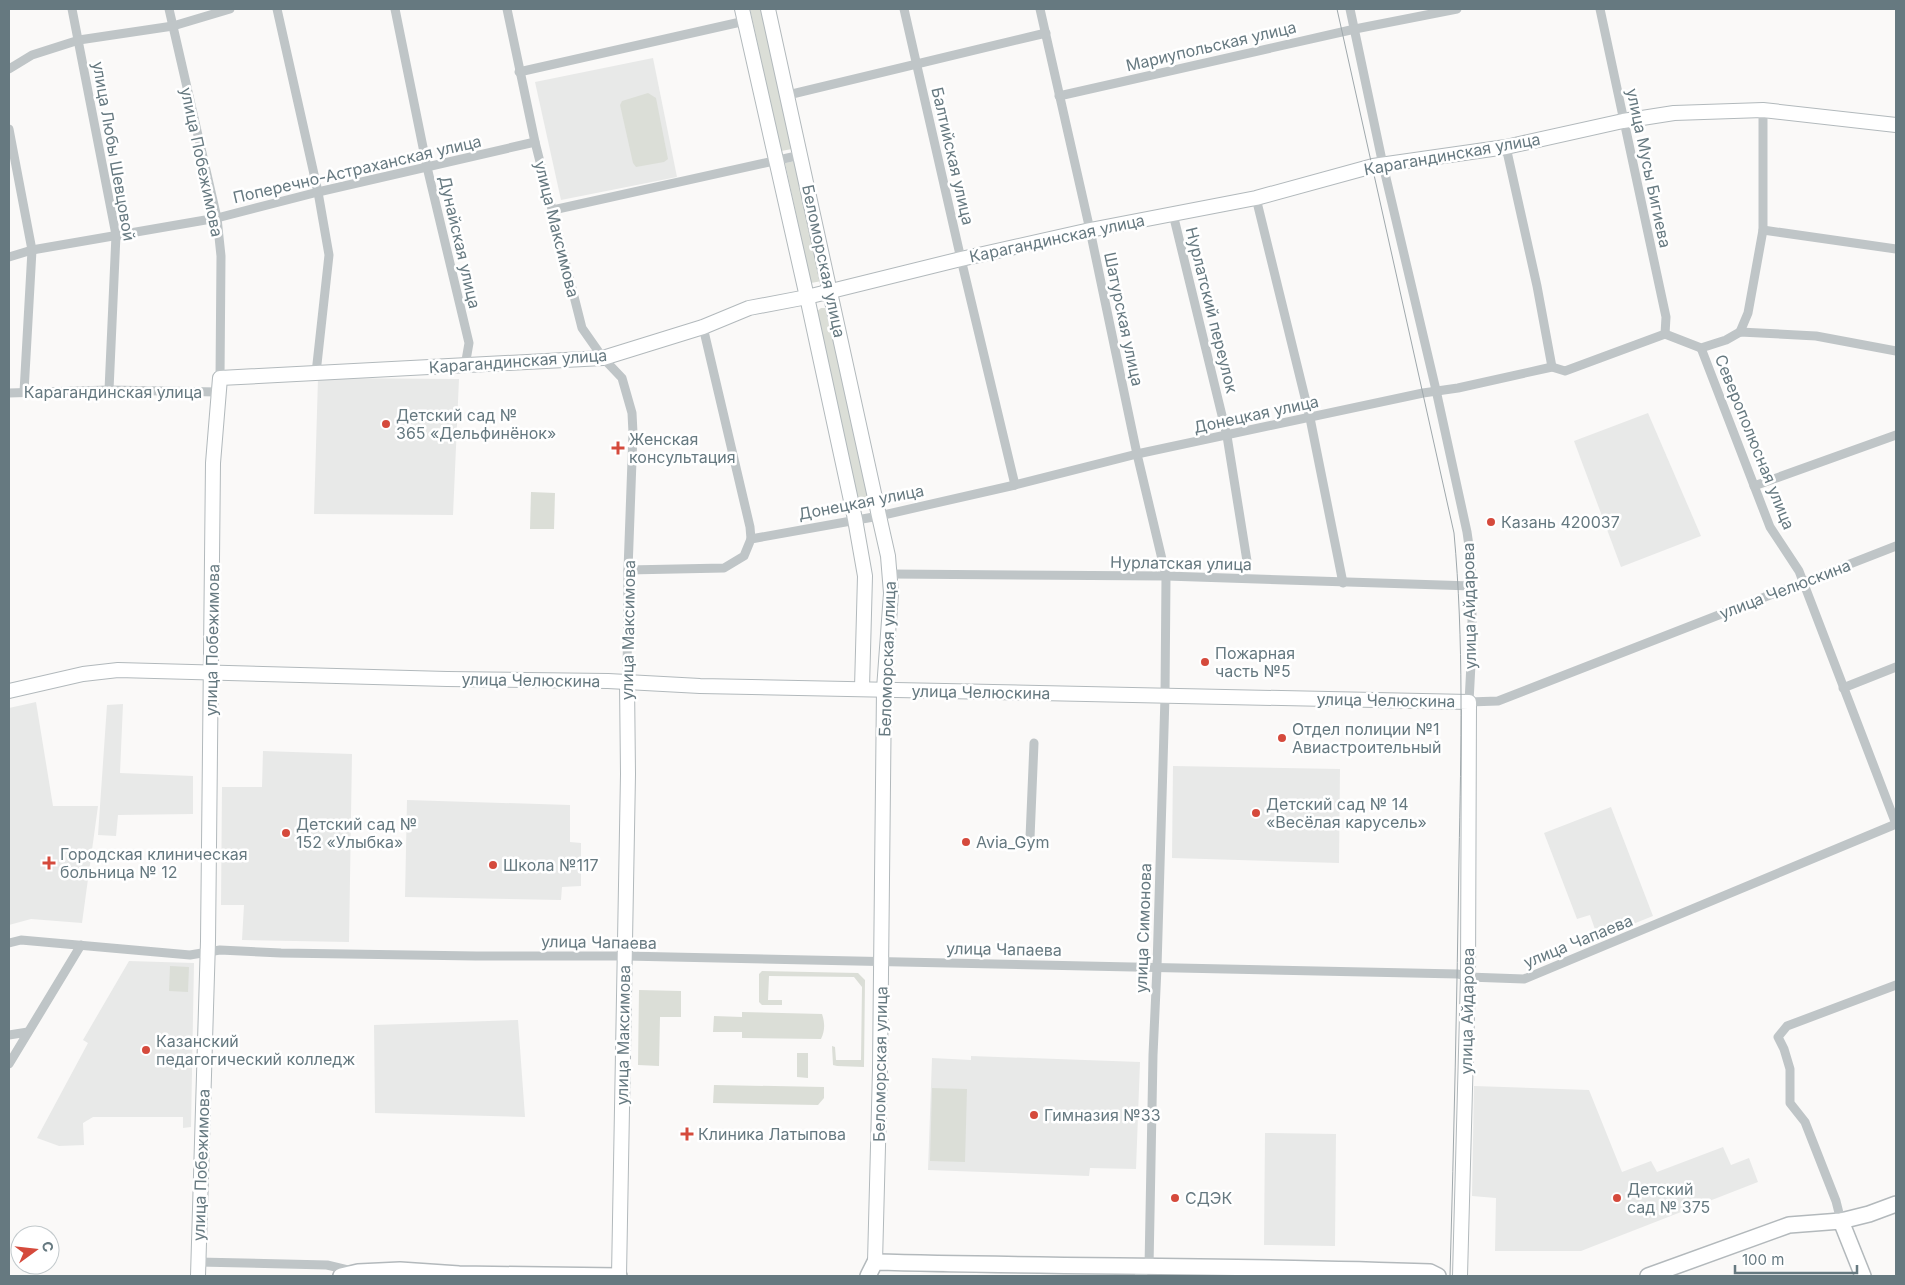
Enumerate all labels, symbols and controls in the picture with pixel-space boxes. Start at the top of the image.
street label: Мариупольская улица [1124,17,1298,75]
street label: улица Любы Шевцовой [88,60,140,242]
street label: улица Побежимова [176,85,228,239]
street label: Балтийская улица [927,85,979,227]
street label: улица Мусы Бигиева [1622,86,1676,250]
street label: Карагандинская улица [1362,129,1542,179]
street label: Поперечно-Астраханская улица [231,131,483,207]
street label: улица Максимова [530,159,584,299]
street label: Дунайская улица [435,174,485,310]
street label: Беломорская улица [798,183,850,339]
street label: Карагандинская улица [968,210,1146,266]
street label: Нурлатский переулок [1182,225,1242,396]
street label: Шатурская улица [1100,250,1148,388]
street label: Карагандинская улица [428,345,608,377]
street label: Северополюсная улица [1711,352,1799,532]
street label: Карагандинская улица [24,382,202,402]
street label: Донецкая улица [1192,391,1320,437]
place label: Детский сад № 365 «Дельфинёнок» [396,405,556,443]
marker: Детский сад № 365 «Дельфинёнок» [380,418,392,430]
place label: Женская консультация [629,429,736,467]
marker: Женская консультация [611,441,625,455]
street label: Донецкая улица [796,480,926,524]
place label: Казань 420037 [1501,512,1620,532]
marker: Казань 420037 [1485,516,1497,528]
street label: улица Айдарова [1458,542,1480,670]
street label: Нурлатская улица [1110,552,1252,574]
street label: улица Челюскина [1717,555,1853,623]
street label: улица Максимова [617,560,639,700]
street label: улица Побежимова [201,564,223,716]
street label: Беломорская улица [874,581,900,737]
place label: Пожарная часть №5 [1215,643,1295,681]
marker: Пожарная часть №5 [1199,656,1211,668]
street label: улица Челюскина [461,669,601,691]
street label: улица Челюскина [911,681,1051,703]
street label: улица Челюскина [1316,689,1456,711]
place label: Отдел полиции №1 Авиастроительный [1292,719,1442,757]
marker: Отдел полиции №1 Авиастроительный [1276,732,1288,744]
place label: Детский сад № 14 «Весёлая карусель» [1266,794,1427,832]
marker: Детский сад № 14 «Весёлая карусель» [1250,807,1262,819]
place label: Детский сад № 152 «Улыбка» [296,814,417,852]
marker: Детский сад № 152 «Улыбка» [280,827,292,839]
place label: Avia_Gym [976,832,1049,852]
marker: Avia_Gym [960,836,972,848]
place label: Городская клиническая больница № 12 [60,844,248,882]
place label: Школа №117 [503,855,598,875]
marker: Городская клиническая больница № 12 [42,856,56,870]
marker: Школа №117 [487,859,499,871]
street label: улица Симонова [1131,863,1155,993]
street label: улица Чапаева [1521,910,1635,972]
street label: улица Чапаева [541,931,657,953]
street label: улица Чапаева [946,938,1062,960]
street label: улица Айдарова [1456,947,1478,1075]
street label: улица Максимова [612,965,634,1105]
street label: Беломорская улица [869,986,891,1142]
place label: Казанский педагогический колледж [156,1031,355,1069]
marker: Казанский педагогический колледж [140,1044,152,1056]
street label: улица Побежимова [188,1089,214,1241]
place label: Гимназия №33 [1044,1105,1161,1125]
marker: Гимназия №33 [1028,1109,1040,1121]
place label: Клиника Латыпова [698,1124,846,1144]
marker: Клиника Латыпова [680,1127,694,1141]
place label: Детский сад № 375 [1627,1179,1710,1217]
place label: СДЭК [1185,1188,1232,1208]
marker: СДЭК [1169,1192,1181,1204]
marker: Детский сад № 375 [1611,1192,1623,1204]
north arrow [10,1225,60,1275]
text: С [38,1239,58,1254]
scale bar [1735,1242,1858,1274]
text: 100 m [1742,1250,1784,1269]

